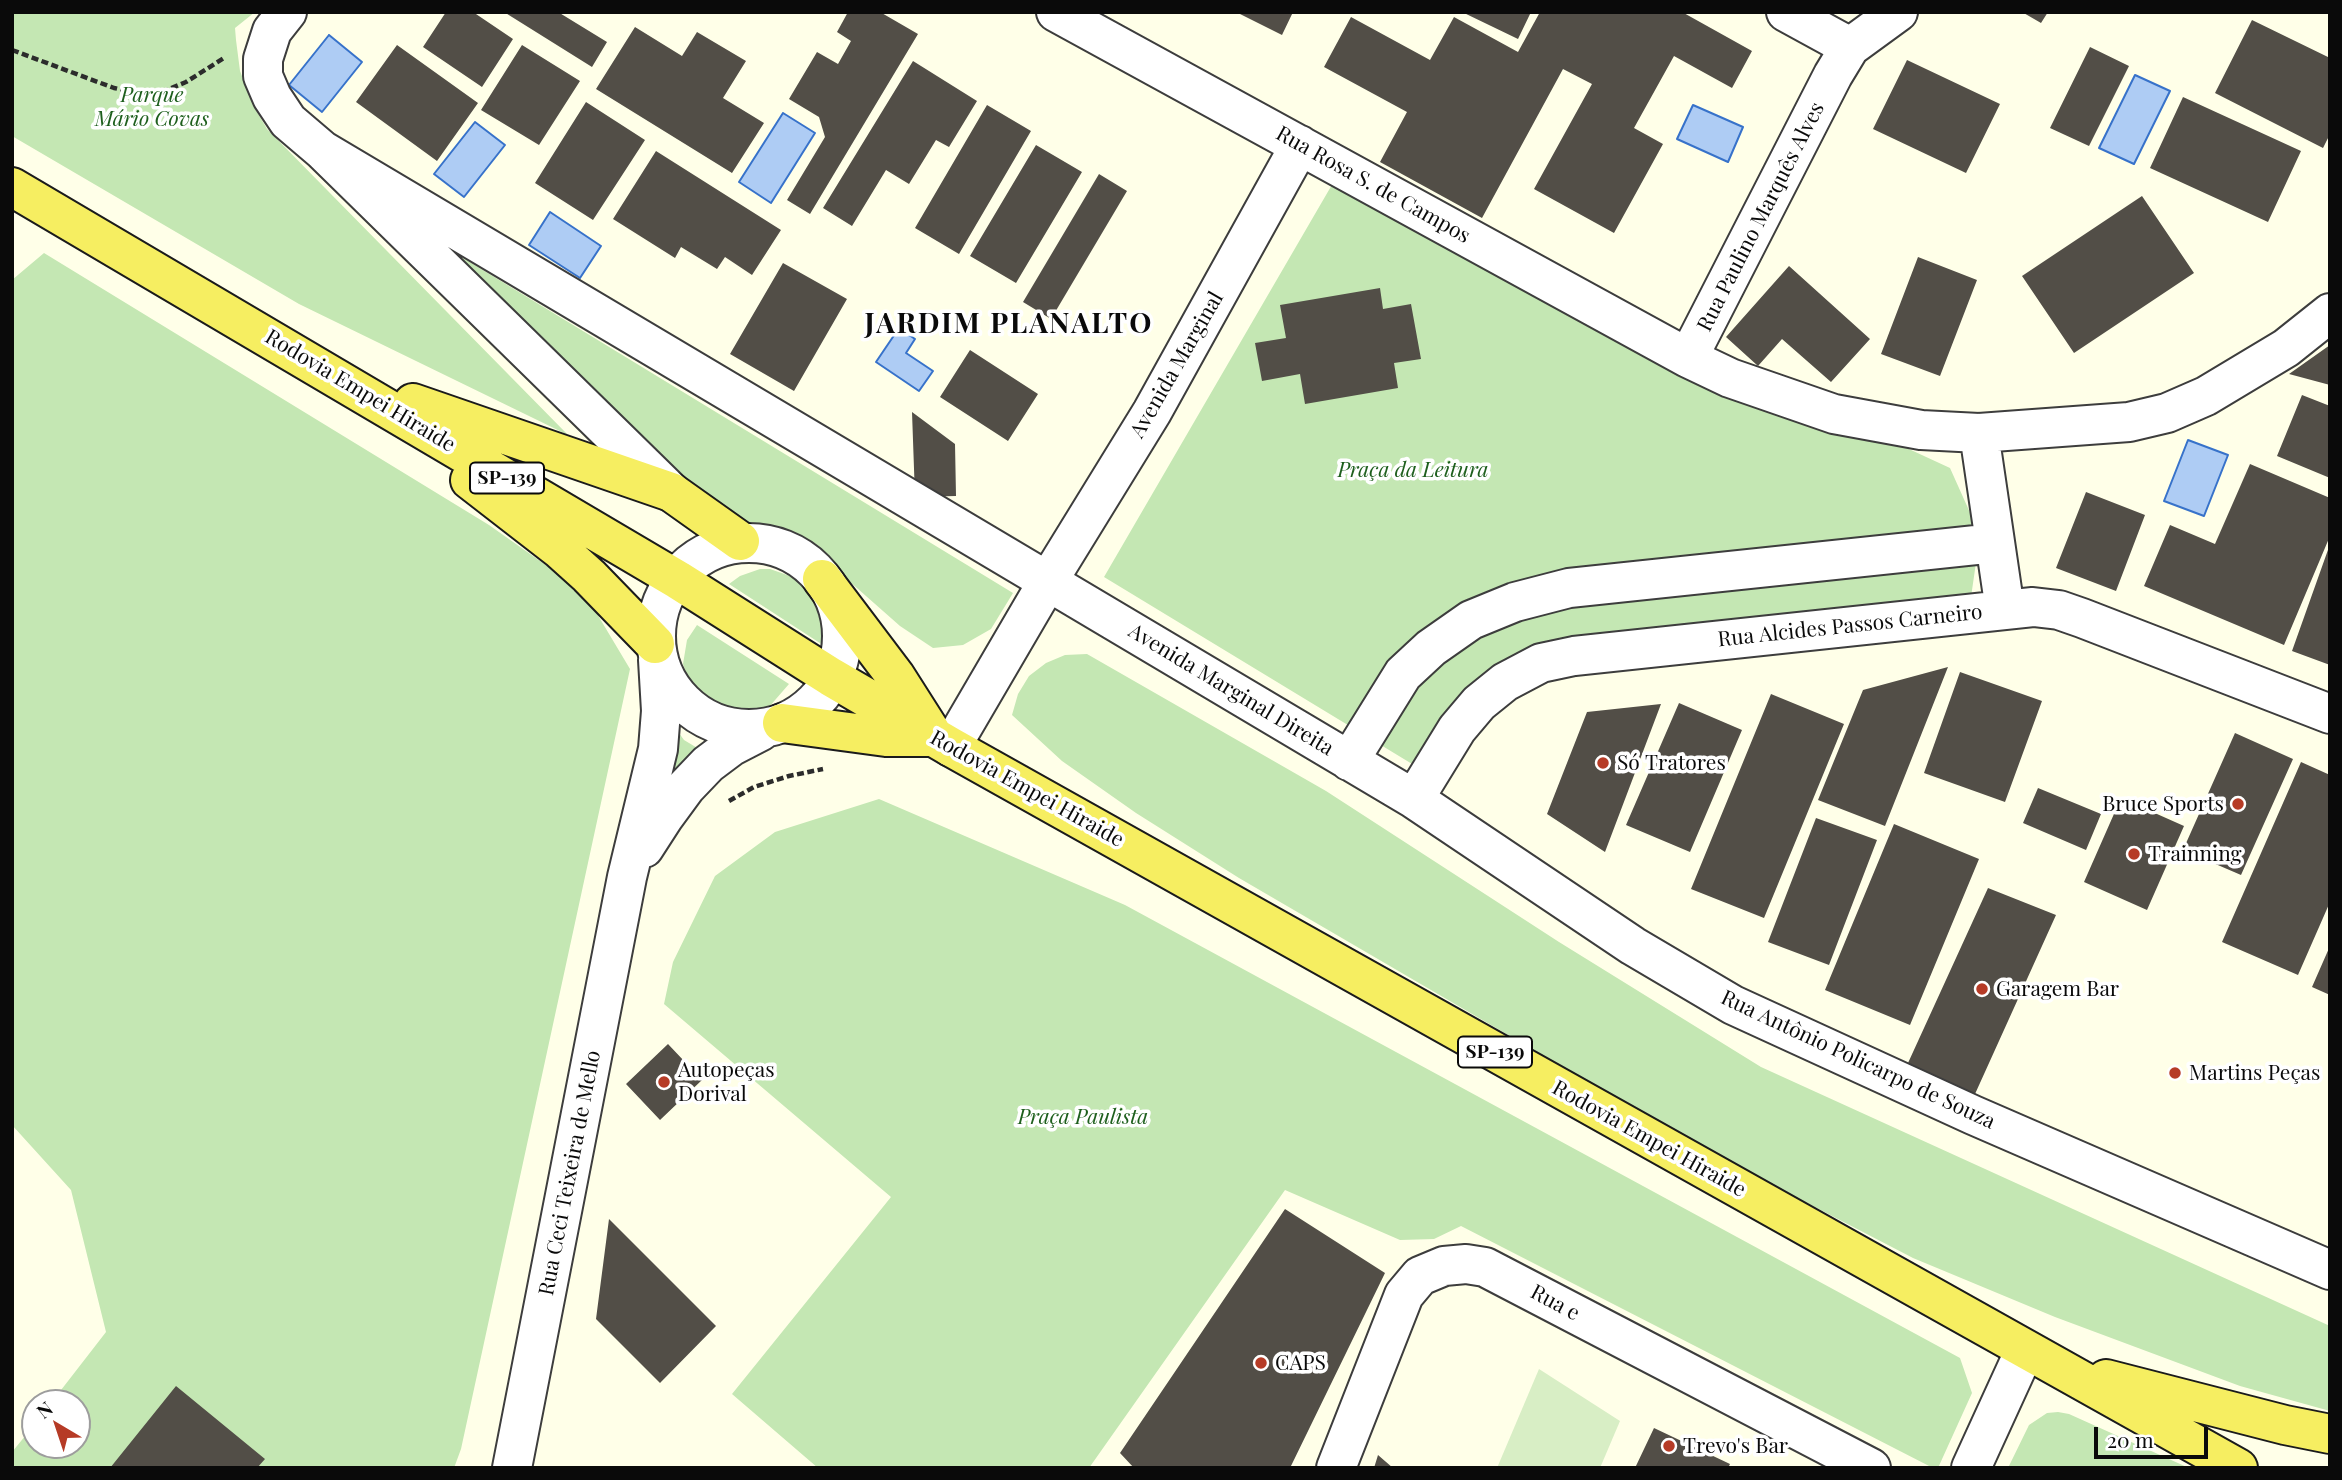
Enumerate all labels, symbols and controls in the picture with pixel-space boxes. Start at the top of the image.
park label: Parque Mário Covas [95,82,209,132]
street label: Rua Paulino Marquês Alves [1692,98,1830,336]
street label: Rua Rosa S. de Campos [1271,121,1475,249]
street label: Avenida Marginal [1125,287,1229,443]
district label: JARDIM PLANALTO [866,307,1152,341]
street label: Rodovia Empei Hiraide [260,324,460,458]
park label: Praça da Leitura [1337,457,1489,483]
road number: SP-139 [470,463,544,494]
street label: Rua Alcides Passos Carneiro [1717,600,1983,652]
street label: Avenida Marginal Direita [1124,619,1338,761]
street label: Rodovia Empei Hiraide [926,725,1128,853]
place label: Só Tratores [1617,750,1726,776]
marker: Só Tratores [1595,755,1611,771]
place label: Bruce Sports [2102,791,2224,817]
marker: Bruce Sports [2230,796,2246,812]
place label: Trainning [2148,841,2242,867]
marker: Trainning [2126,846,2142,862]
place label: Garagem Bar [1996,976,2119,1002]
marker: Garagem Bar [1974,981,1990,997]
street label: Rua Antônio Policarpo de Souza [1717,985,1999,1135]
road number: SP-139 [1458,1036,1532,1068]
street label: Rua Ceci Teixeira de Mello [534,1048,606,1298]
place label: Autopeças Dorival [678,1057,775,1107]
place label: Martins Peças [2189,1060,2320,1086]
marker: Martins Peças [2167,1065,2183,1081]
marker: Autopeças Dorival [656,1074,672,1090]
street label: Rodovia Empei Hiraide [1548,1075,1750,1203]
park label: Praça Paulista [1018,1104,1148,1130]
street label: Rua e [1526,1280,1584,1326]
place label: CAPS [1275,1350,1326,1376]
marker: CAPS [1253,1355,1269,1371]
north arrow [21,1389,91,1459]
text: N [31,1395,58,1424]
scale bar [2097,1414,2211,1458]
text: 20 m [2107,1425,2154,1453]
place label: Trevo's Bar [1683,1433,1788,1459]
marker: Trevo's Bar [1661,1438,1677,1454]

